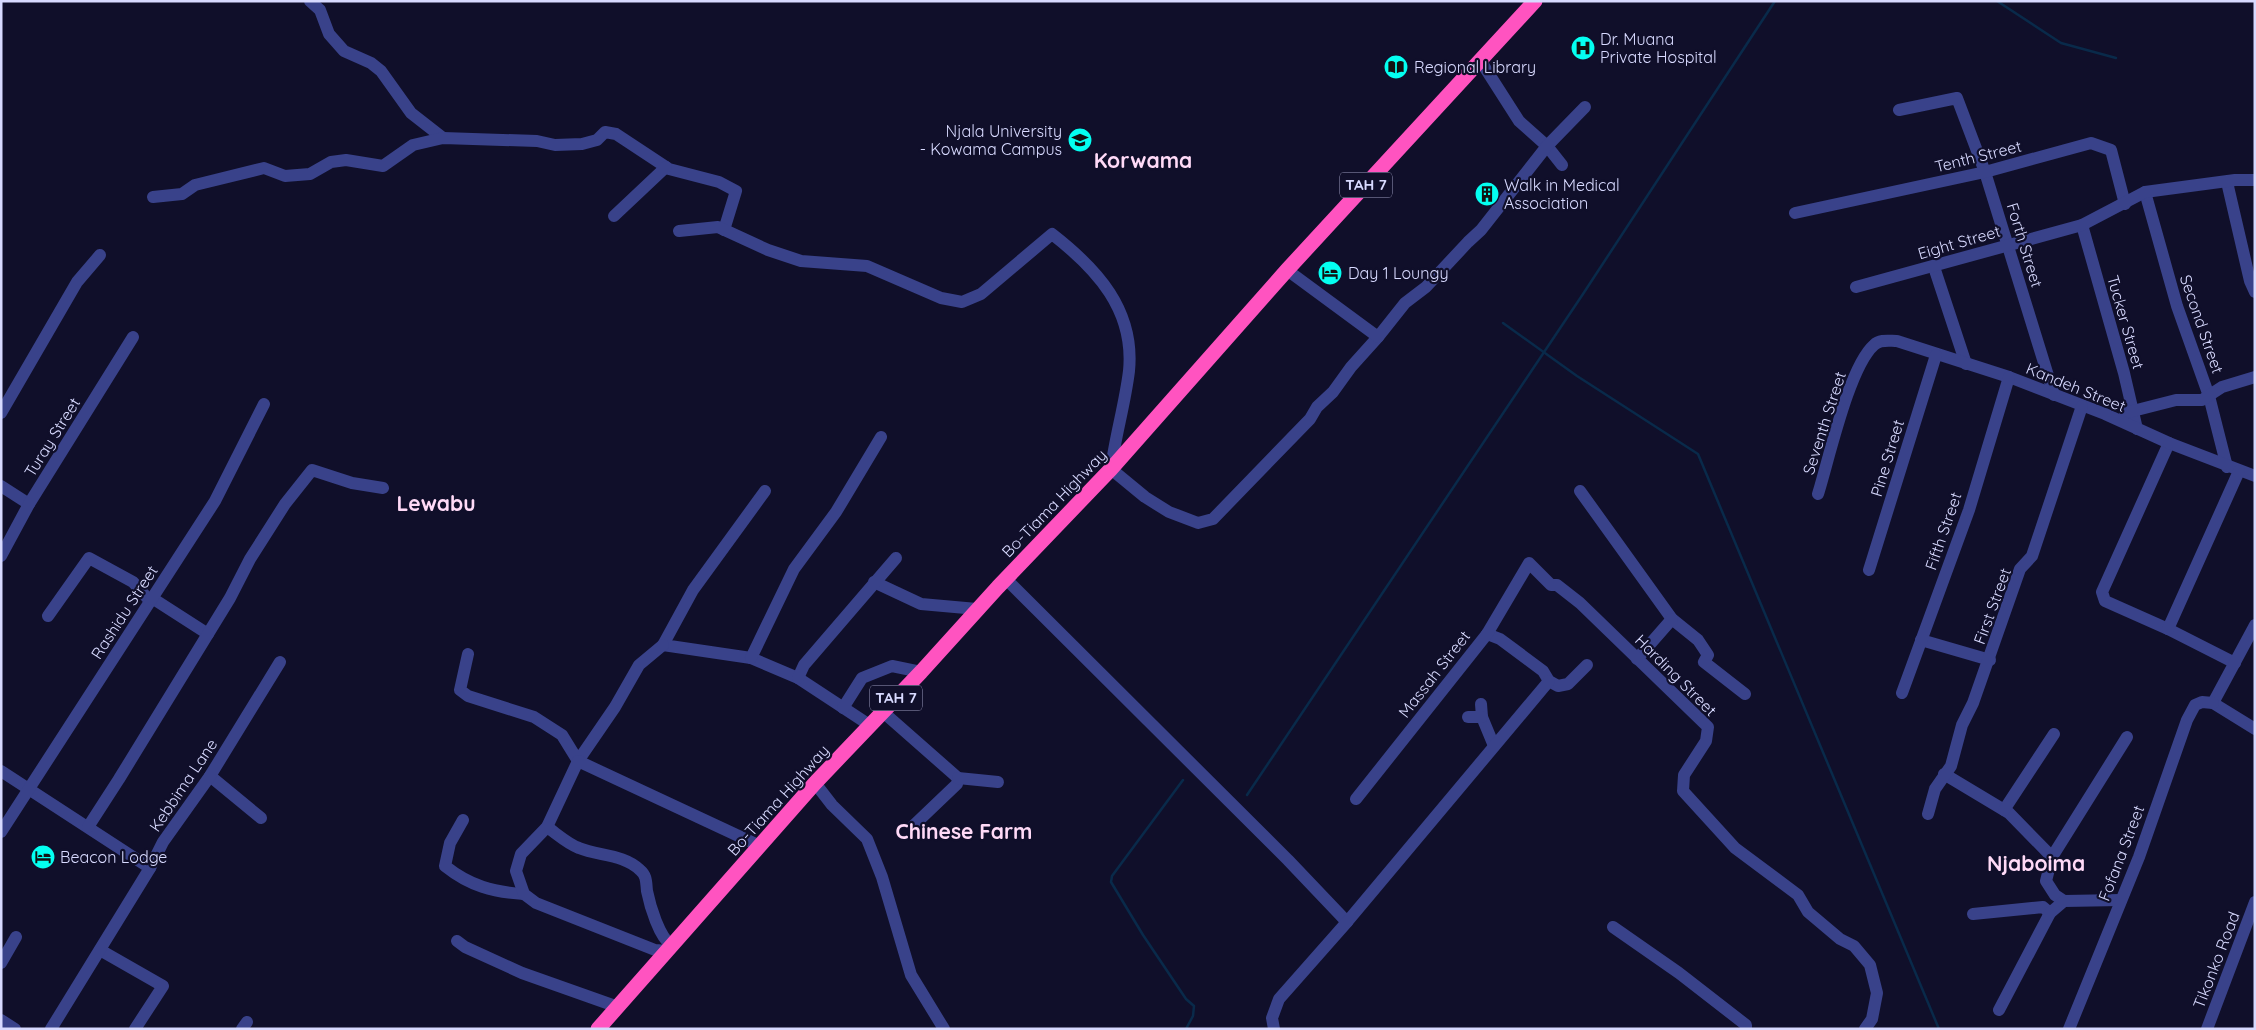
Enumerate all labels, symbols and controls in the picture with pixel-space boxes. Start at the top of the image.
place label: Dr. Muana Private Hospital [1600,29,1717,67]
hospital icon: Dr. Muana Private Hospital [1570,35,1596,61]
library icon: Regional Library [1383,54,1409,80]
place label: Regional Library [1414,57,1536,77]
place label: Njala University - Kowama Campus [920,121,1062,159]
school or university icon: Njala University - Kowama Campus [1067,127,1093,153]
street label: Tenth Street [1933,136,2023,176]
district label: Korwama [1094,147,1192,173]
road number: TAH 7 [1340,172,1392,198]
place label: Walk in Medical Association [1504,175,1620,213]
building icon: Walk in Medical Association [1474,181,1500,207]
street label: Forth Street [2003,200,2047,290]
street label: Eight Street [1915,221,2003,263]
hotel icon: Day 1 Loungy [1317,260,1343,286]
place label: Day 1 Loungy [1348,263,1449,283]
street label: Second Street [2176,272,2228,376]
street label: Tucker Street [2103,273,2149,371]
street label: Kandeh Street [2023,358,2129,416]
street label: Seventh Street [1798,369,1850,477]
street label: Turay Street [20,394,84,480]
street label: Pine Street [1866,417,1908,499]
street label: Bo-Tiama Highway [997,445,1111,561]
street label: Fifth Street [1920,489,1966,573]
district label: Lewabu [396,490,476,516]
street label: Rashidu Street [86,561,162,663]
street label: First Street [1969,565,2015,647]
street label: Massah Street [1394,626,1474,722]
street label: Harding Street [1631,630,1721,720]
road number: TAH 7 [870,686,922,710]
street label: Kebbima Lane [145,735,221,835]
street label: Bo-Tiama Highway [723,740,833,860]
street label: Fofana Street [2094,802,2148,904]
district label: Chinese Farm [896,818,1032,844]
hotel icon: Beacon Lodge [30,844,56,870]
place label: Beacon Lodge [60,847,167,867]
district label: Njaboima [1987,850,2085,876]
street label: Tikonko Road [2188,909,2244,1011]

